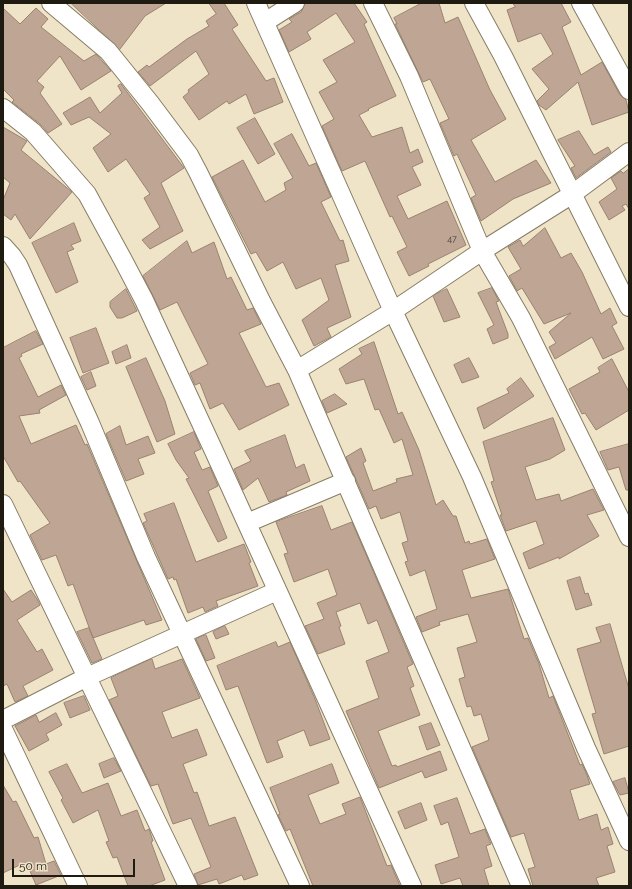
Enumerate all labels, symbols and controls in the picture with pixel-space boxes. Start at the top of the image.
house number: 47 [447,234,457,244]
scale bar [14,851,137,877]
text: 50 m [19,859,47,873]

